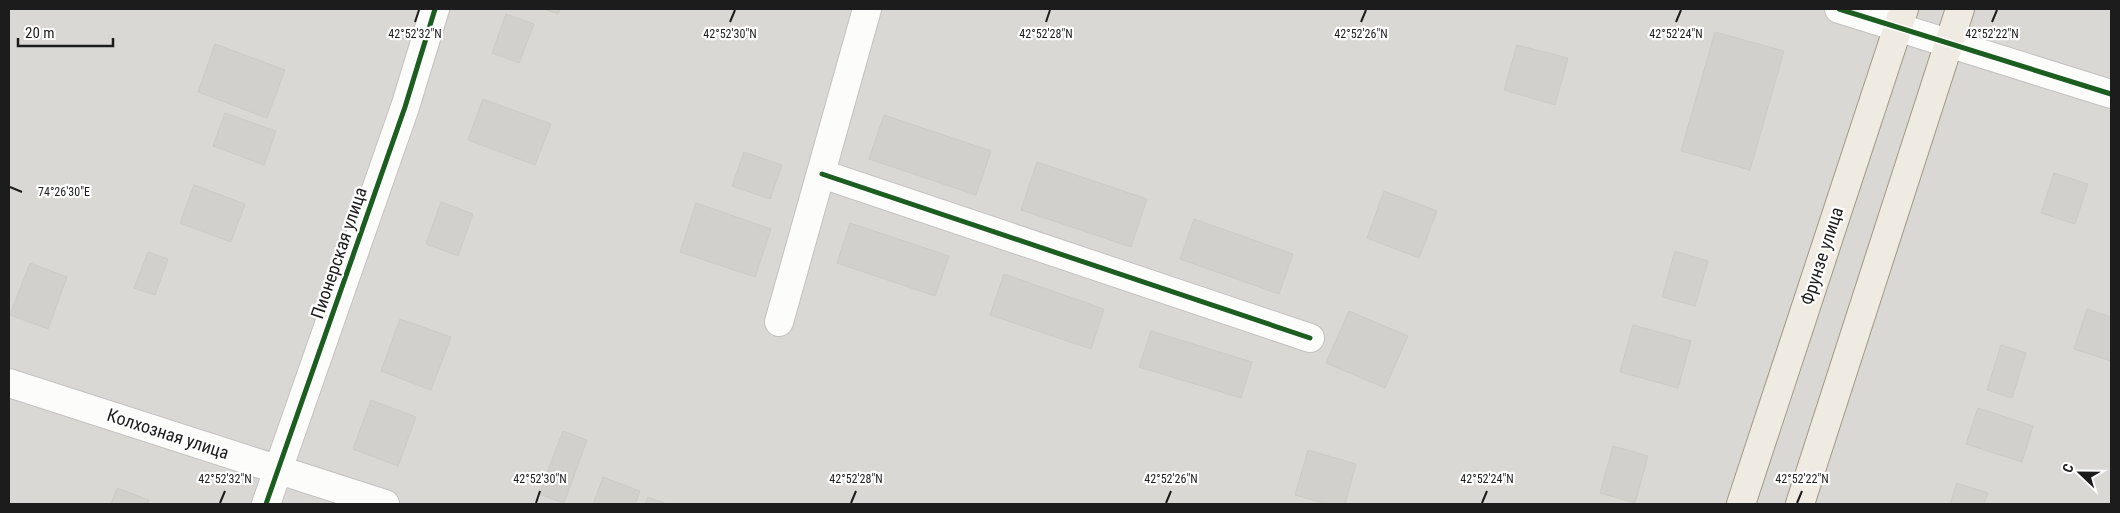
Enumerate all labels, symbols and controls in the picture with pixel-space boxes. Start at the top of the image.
scale bar [18,15,112,47]
text: 20 m [25,24,55,42]
text: 42°52'32"N [388,27,442,41]
text: 42°52'30"N [703,27,757,41]
text: 42°52'28"N [1019,27,1073,41]
text: 42°52'26"N [1334,27,1388,41]
text: 42°52'24"N [1649,27,1703,41]
text: 42°52'22"N [1965,27,2019,41]
street label: Пионерская улица [306,184,371,321]
text: 74°26'30"E [38,185,90,199]
street label: Фрунзе улица [1796,204,1847,307]
street label: Колхозная улица [105,404,232,463]
north arrow [2055,448,2105,498]
text: С [2059,461,2077,475]
text: 42°52'32"N [198,472,252,486]
text: 42°52'30"N [513,472,567,486]
text: 42°52'28"N [829,472,883,486]
text: 42°52'26"N [1144,472,1198,486]
text: 42°52'24"N [1460,472,1514,486]
text: 42°52'22"N [1775,472,1829,486]

